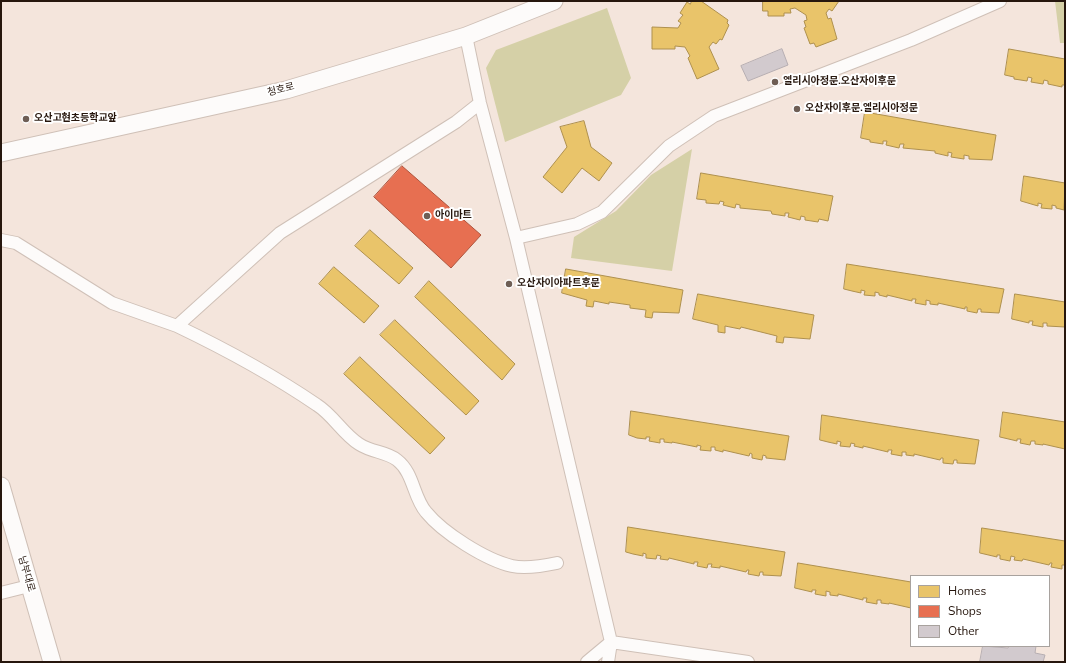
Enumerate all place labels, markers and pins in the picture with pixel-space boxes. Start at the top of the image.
place label: 엘리시아정문.오산자이후문 [783,76,896,88]
marker: 엘리시아정문.오산자이후문 [770,77,780,87]
place label: 오산자이후문.엘리시아정문 [805,103,918,115]
marker: 오산자이후문.엘리시아정문 [792,104,802,114]
place label: 오산고현초등학교앞 [34,113,117,125]
marker: 오산고현초등학교앞 [21,114,31,124]
place label: 아이마트 [435,210,472,222]
marker: 아이마트 [422,211,432,221]
place label: 오산자이아파트후문 [517,278,600,290]
marker: 오산자이아파트후문 [504,279,514,289]

